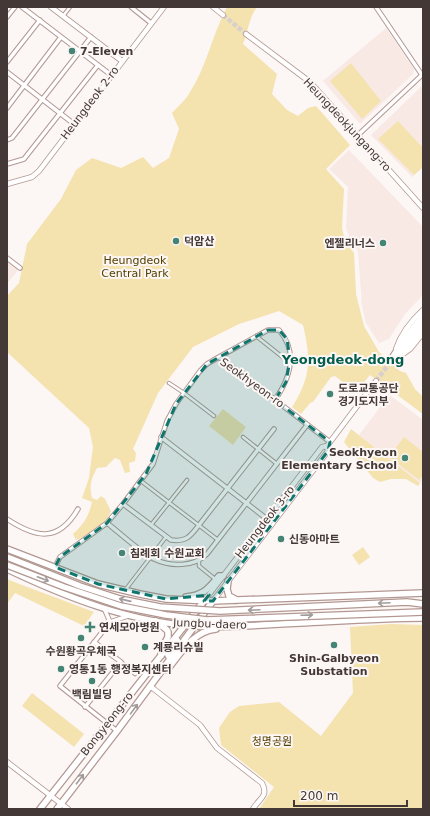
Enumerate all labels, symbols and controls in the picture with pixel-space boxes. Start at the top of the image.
place label: 7-Eleven [80,45,133,58]
marker: 7-Eleven [67,46,77,56]
street label: Heungdeok 2-ro [58,64,122,142]
street label: Heungdeokjungang-ro [300,76,394,174]
place label: 덕암산 [184,235,214,248]
marker: 덕암산 [171,236,181,246]
place label: 엔젤리너스 [324,237,375,250]
marker: 엔젤리너스 [378,238,388,248]
park label: Heungdeok Central Park [101,254,169,280]
district label: Yeongdeok-dong [281,352,404,367]
street label: Seokhyeon-ro [218,355,287,411]
place label: 도로교통공단 경기도지부 [338,382,399,408]
marker: 도로교통공단 경기도지부 [325,389,335,399]
place label: Seokhyeon Elementary School [281,446,397,472]
marker: Seokhyeon Elementary School [400,453,410,463]
street label: Heungdeok 3-ro [233,483,297,561]
place label: 신동아마트 [289,533,340,546]
marker: 신동아마트 [276,534,286,544]
place label: 침례회 수원교회 [130,547,205,560]
marker: 침례회 수원교회 [117,548,127,558]
one-way arrow [37,575,49,583]
one-way arrow [119,595,132,603]
one-way arrow [378,600,391,607]
one-way arrow [248,606,261,613]
one-way arrow [300,612,313,619]
street label: Jungbu-daero [172,616,247,632]
marker: 연세모아병원 [84,621,96,633]
place label: 연세모아병원 [99,621,160,634]
marker: 수원황곡우체국 [76,633,86,643]
marker: Shin-Galbyeon Substation [329,640,339,650]
place label: 계룡리슈빌 [153,641,204,654]
marker: 계룡리슈빌 [140,642,150,652]
place label: 수원황곡우체국 [46,645,116,658]
place label: Shin-Galbyeon Substation [289,652,379,678]
place label: 영통1동 행정복지센터 [69,663,172,676]
marker: 영통1동 행정복지센터 [56,664,66,674]
marker: 백림빌딩 [87,676,97,686]
place label: 백림빌딩 [72,688,112,701]
street label: Bongyeong-ro [78,689,136,758]
one-way arrow [130,703,138,714]
park label: 청명공원 [252,735,292,748]
one-way arrow [76,774,84,785]
scale bar [294,782,407,808]
text: 200 m [300,789,338,803]

